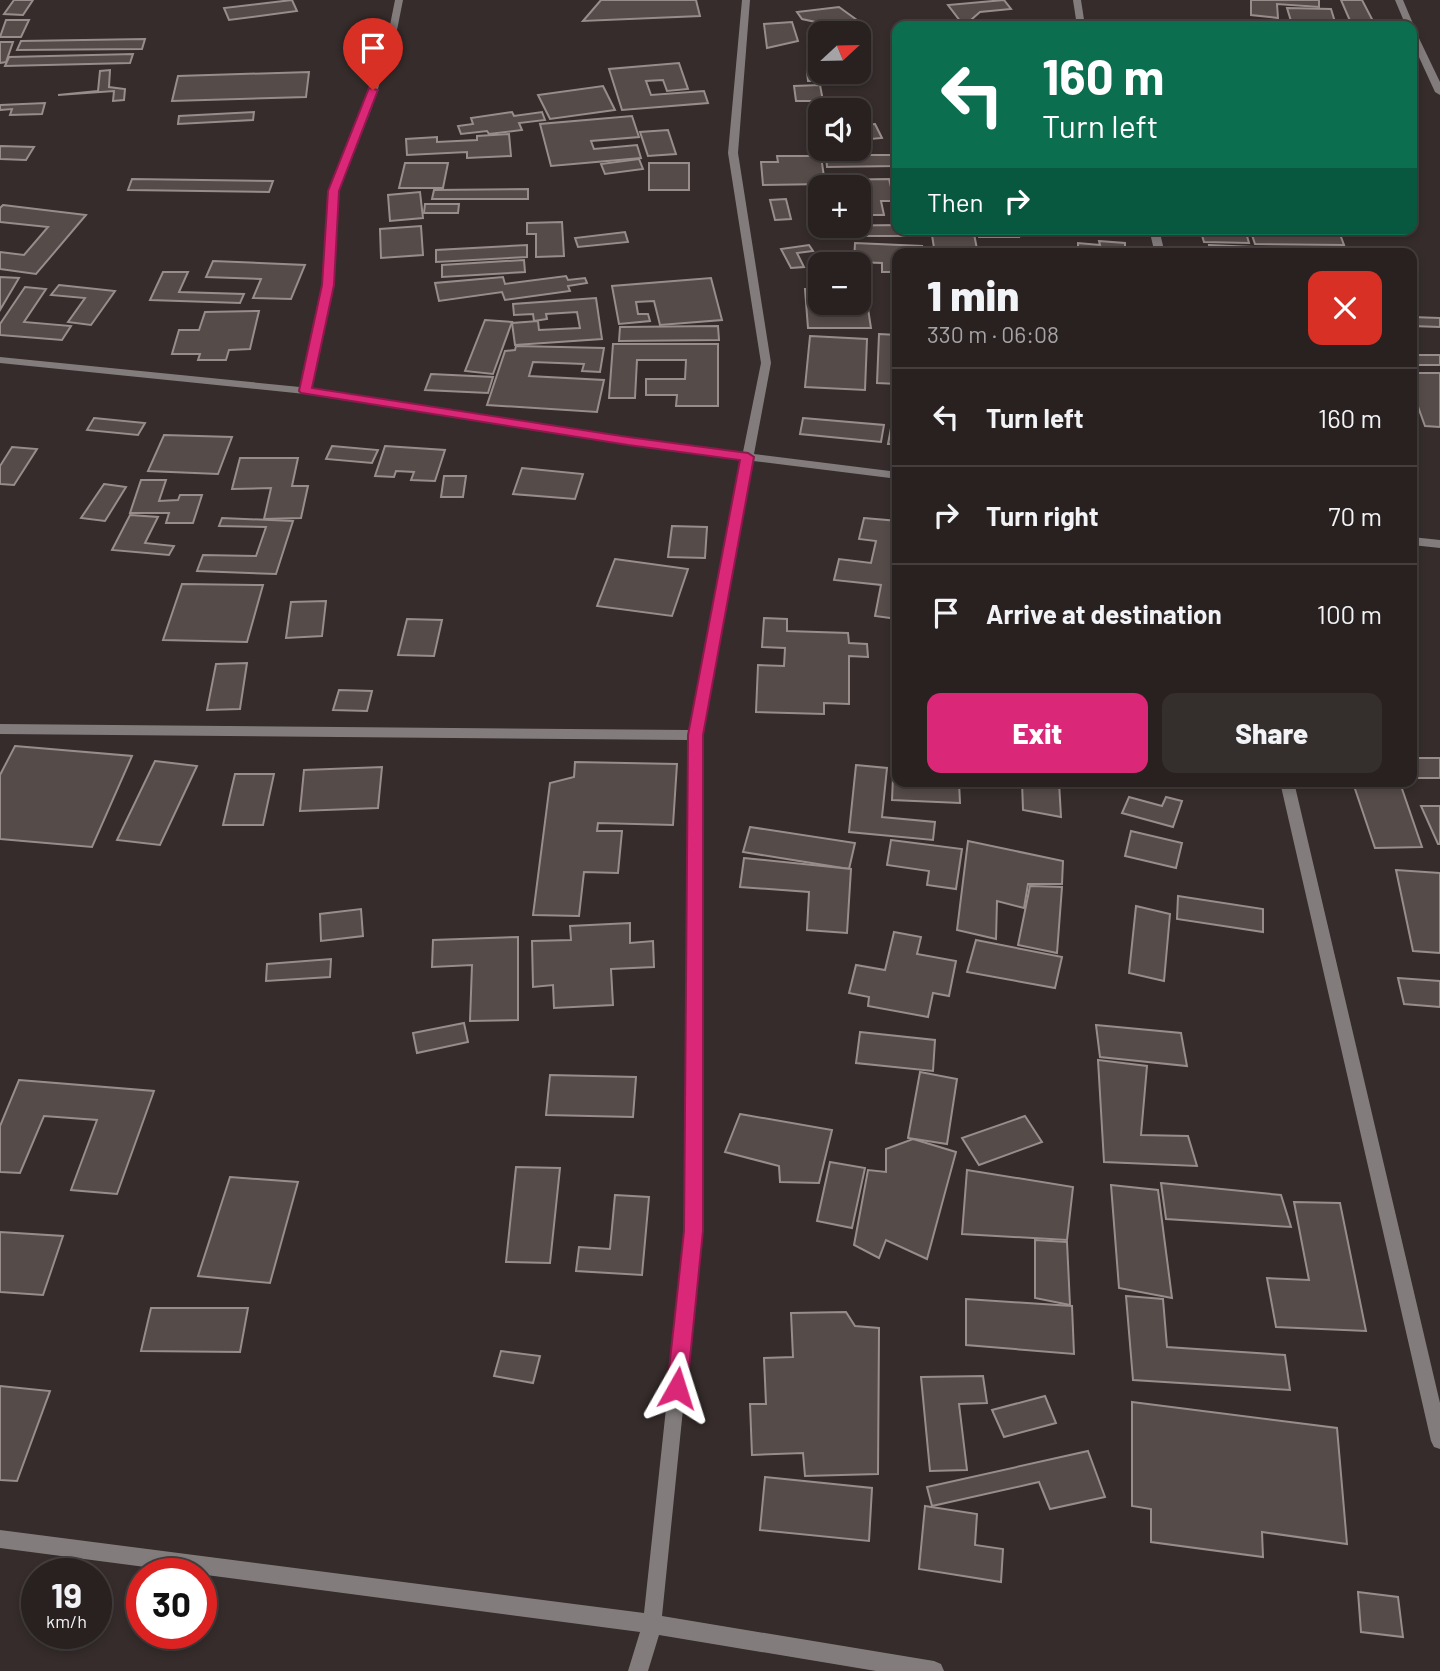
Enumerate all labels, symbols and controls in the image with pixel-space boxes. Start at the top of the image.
pin [343,18,403,90]
north arrow [808,21,872,84]
map controls [808,21,871,315]
icon: arrive [354,29,392,67]
text: 160 m [1042,46,1164,105]
icon: left [927,49,1018,140]
button: sound [808,98,871,161]
text: Turn left [1042,106,1159,144]
button: + [808,175,871,238]
icon: right [998,182,1036,220]
text: Then [927,186,984,217]
button: − [808,252,871,315]
text: 1 min [927,269,1019,319]
button: close [1308,271,1382,345]
text: 330 m · 06:08 [927,320,1059,348]
icon: left [927,398,965,436]
text: Turn left [986,402,1084,433]
text: 160 m [1318,402,1382,433]
icon: right [927,496,965,534]
text: Turn right [986,500,1099,531]
text: 70 m [1328,500,1382,531]
icon: arrive [927,594,965,632]
text: Arrive at destination [986,598,1222,629]
text: 100 m [1317,598,1382,629]
button: Exit [927,693,1148,773]
button: Share [1162,693,1382,773]
position arrow [640,1351,714,1425]
speed limit sign: 30 [126,1558,217,1649]
text: 19 [51,1573,82,1615]
text: km/h [46,1610,87,1632]

